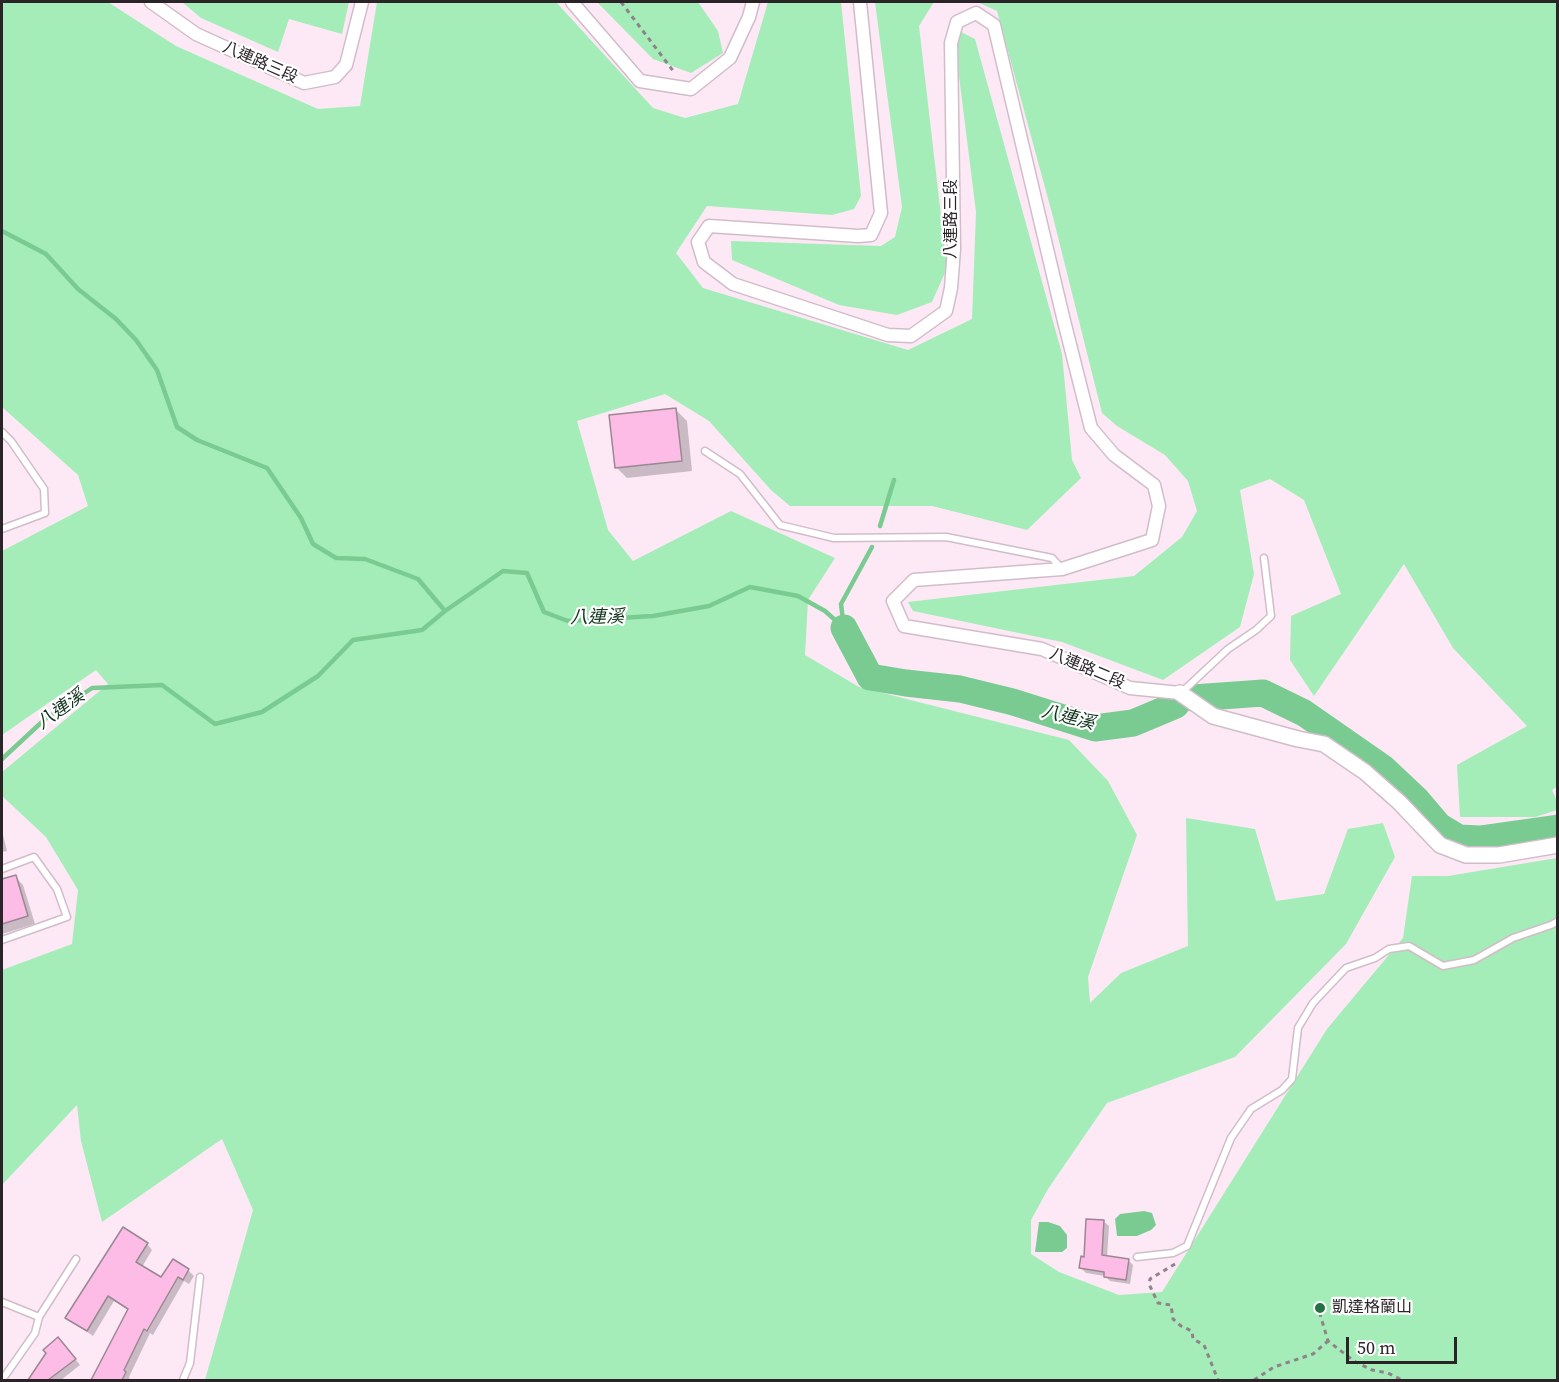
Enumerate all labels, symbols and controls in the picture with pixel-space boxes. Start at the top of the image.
street label: 八連路三段 [220,38,300,88]
street label: 八連路三段 [942,179,962,259]
water label: 八連溪 [570,607,624,629]
street label: 八連路二段 [1046,645,1128,693]
water label: 八連溪 [33,685,89,735]
water label: 八連溪 [1039,701,1097,735]
place label: 凱達格蘭山 [1332,1298,1412,1318]
marker: 凱達格蘭山 [1313,1301,1327,1315]
scale bar [1349,1325,1460,1363]
text: 50 m [1357,1335,1395,1360]

